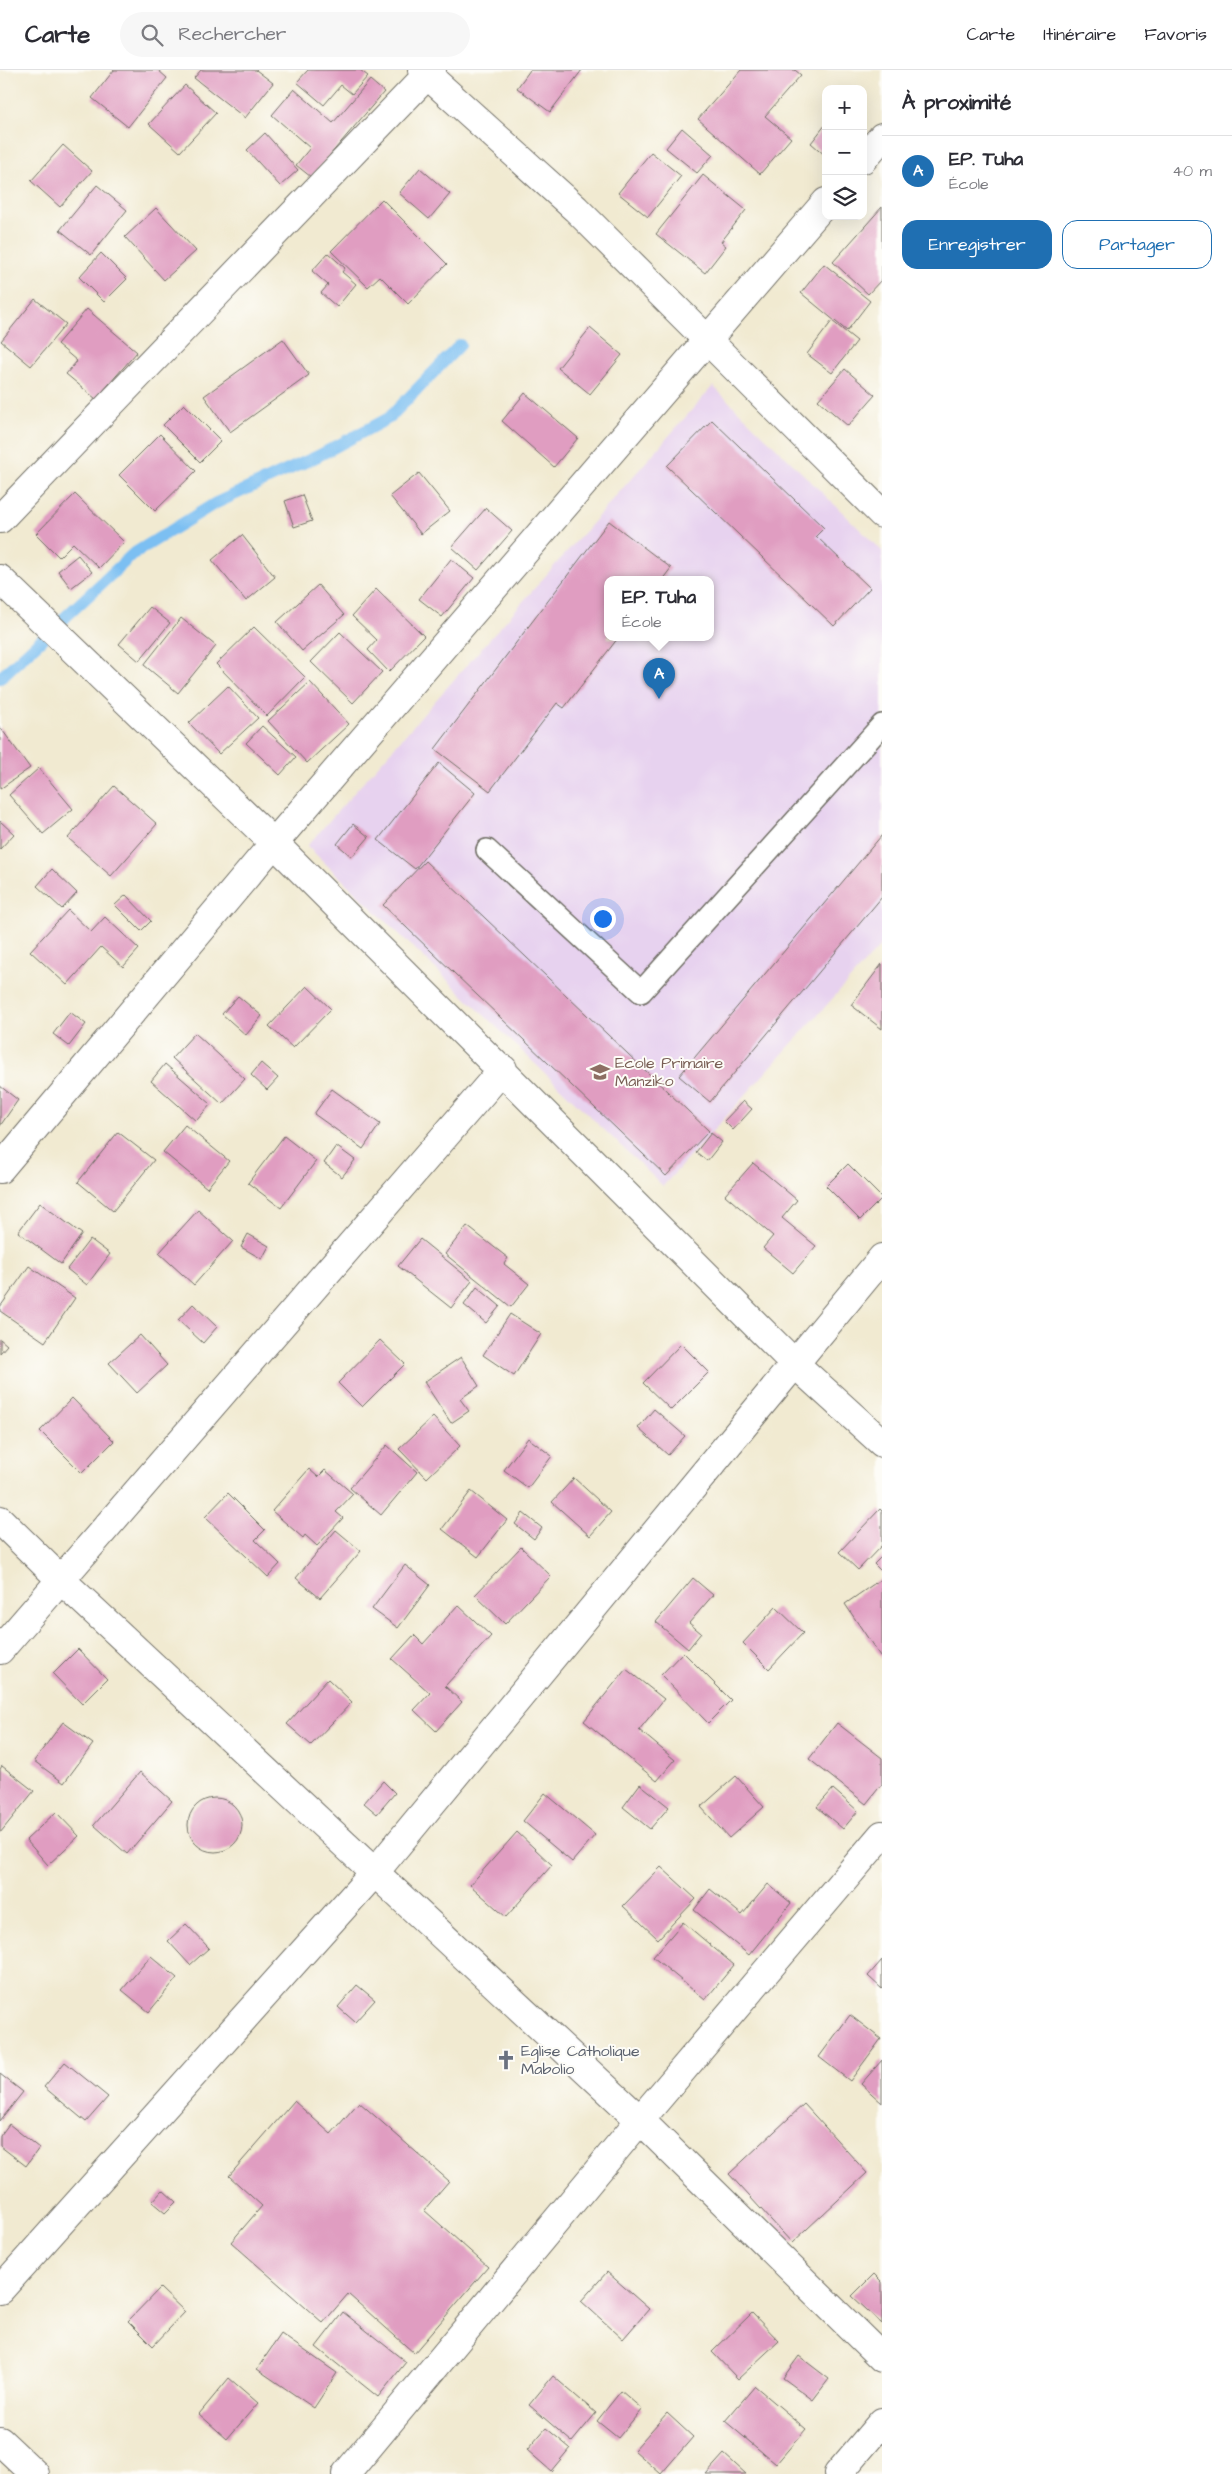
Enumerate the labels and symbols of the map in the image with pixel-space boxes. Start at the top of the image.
pin: A [643,658,675,699]
your location [590,906,616,932]
place label: Ecole Primaire Manziko [615,1052,723,1092]
school or university icon: Ecole Primaire Manziko [589,1061,611,1083]
place label: Eglise Catholique Mabolio [521,2040,640,2080]
church icon: Eglise Catholique Mabolio [495,2049,517,2071]

